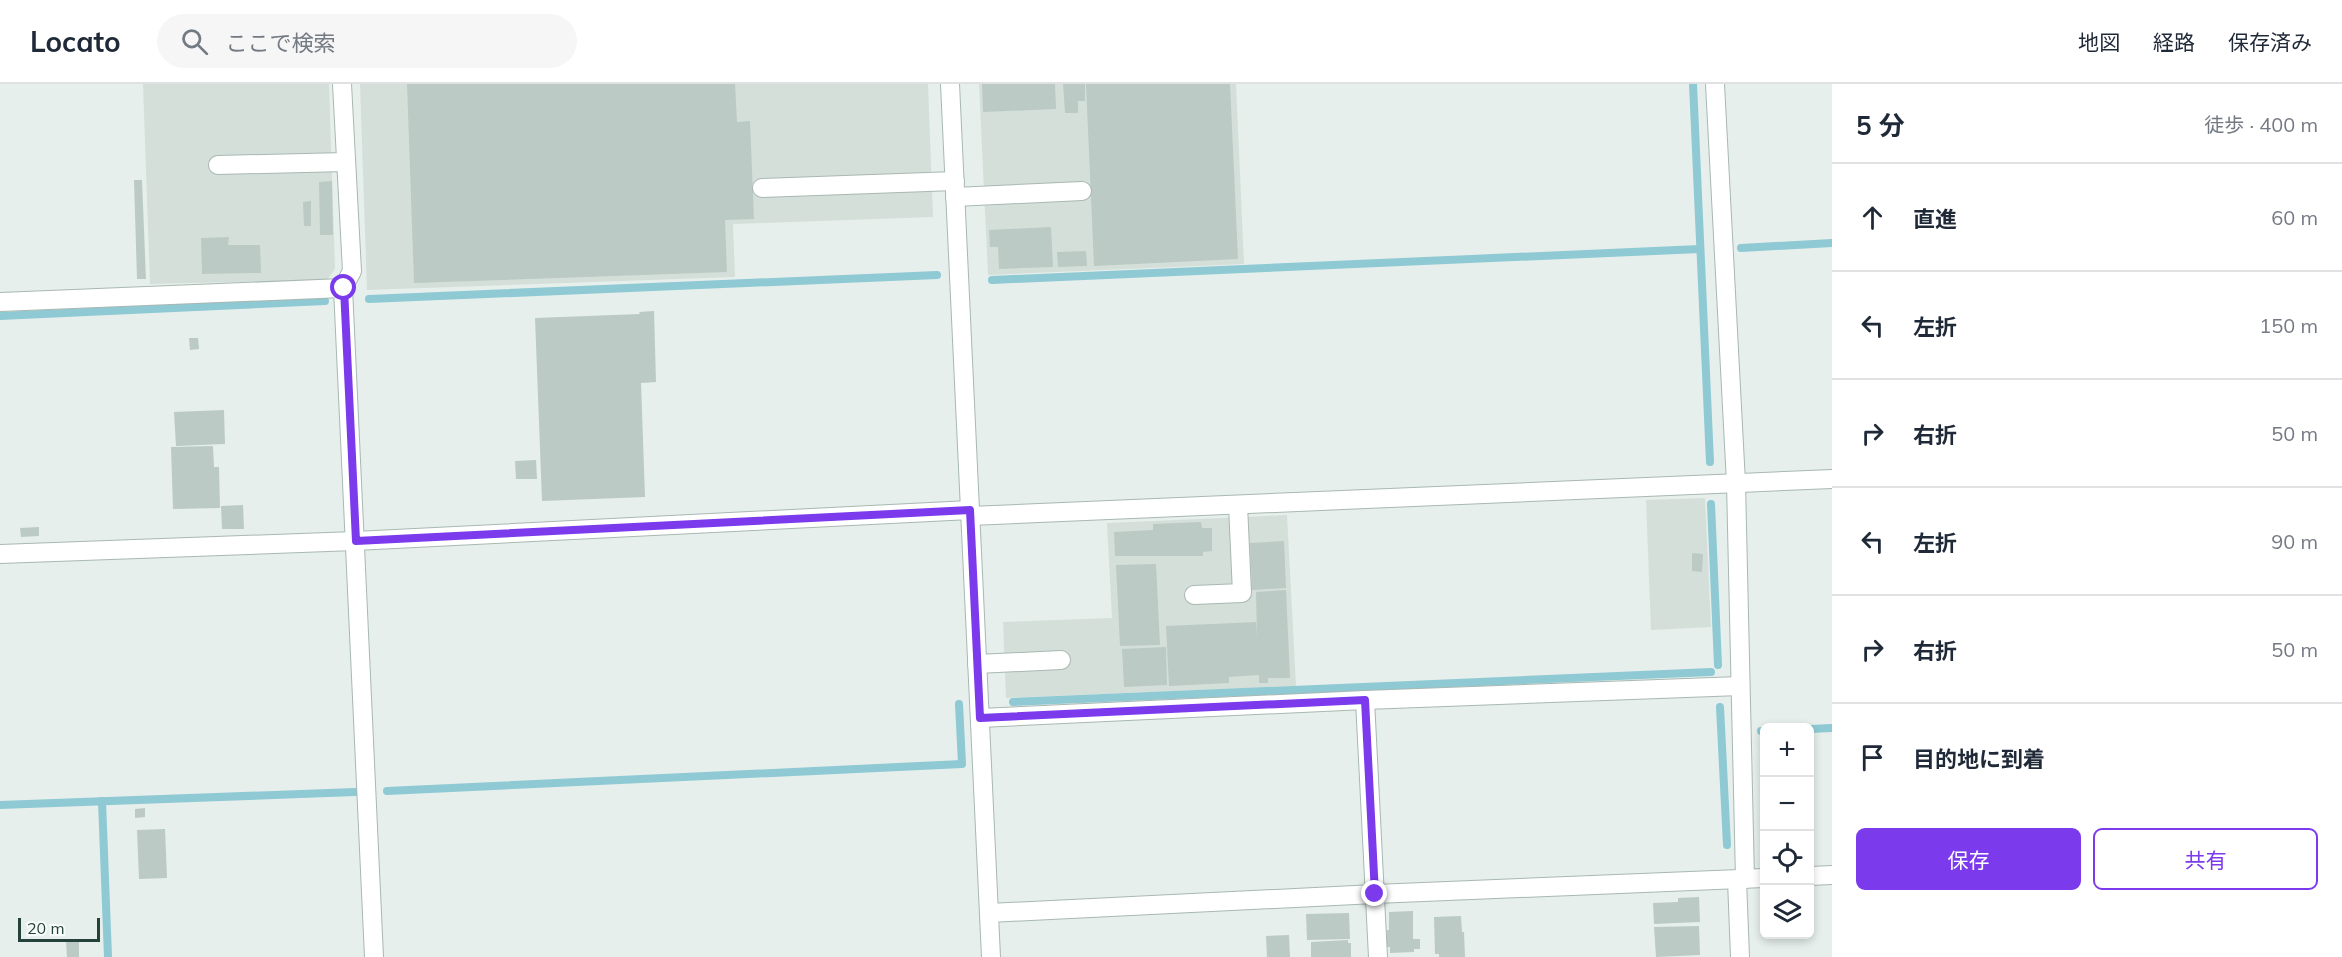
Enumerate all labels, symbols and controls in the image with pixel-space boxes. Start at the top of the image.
search box [157,14,577,68]
text: Locato [30,24,121,59]
icon: search [178,25,211,58]
text: ここで検索 [226,29,336,57]
text: 地図 [2078,29,2120,55]
text: 経路 [2153,29,2195,55]
text: 保存済み [2228,29,2312,55]
text: 5 分 [1856,109,1905,142]
text: 徒歩 · 400 m [2204,112,2318,137]
icon: ahead [1856,201,1889,234]
text: 直進 [1913,205,1957,233]
text: 60 m [2271,205,2318,230]
route start [330,274,356,300]
icon: left [1856,309,1889,342]
text: 左折 [1913,313,1957,341]
text: 150 m [2259,313,2318,338]
icon: right [1856,417,1889,450]
text: 右折 [1913,421,1957,449]
text: 50 m [2271,421,2318,446]
icon: left [1856,525,1889,558]
text: 左折 [1913,529,1957,557]
text: 90 m [2271,529,2318,554]
icon: right [1856,633,1889,666]
text: 右折 [1913,637,1957,665]
text: 50 m [2271,637,2318,662]
map controls [1760,723,1814,939]
button: + [1760,723,1814,777]
icon: arrive [1856,741,1889,774]
text: 目的地に到着 [1913,745,2045,773]
button: − [1760,777,1814,831]
button: 保存 [1856,828,2081,890]
button: 共有 [2093,828,2318,890]
button: locate [1760,831,1814,885]
route end [1361,880,1387,906]
button: layers [1760,885,1814,939]
scale bar [18,915,100,942]
text: 20 m [27,918,64,938]

